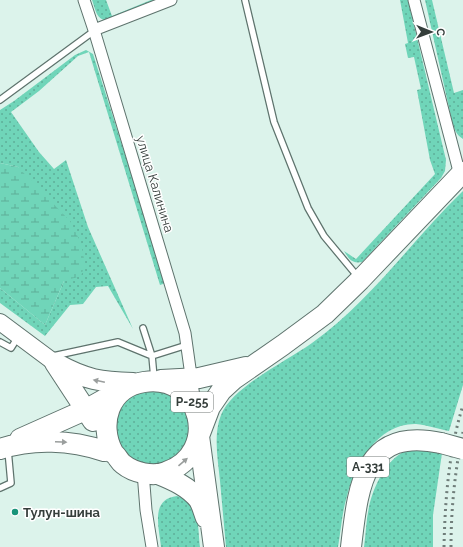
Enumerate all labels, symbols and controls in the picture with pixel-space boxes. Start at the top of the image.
north arrow [411,12,451,52]
text: С [434,28,447,37]
street label: улица Калинина [133,134,177,234]
one-way arrow [92,377,105,383]
road number: Р-255 [171,392,213,412]
one-way arrow [55,439,67,446]
road number: А-331 [347,457,389,477]
one-way arrow [178,458,188,467]
place label: Тулун-шина [23,505,101,520]
marker: Тулун-шина [10,507,20,517]

